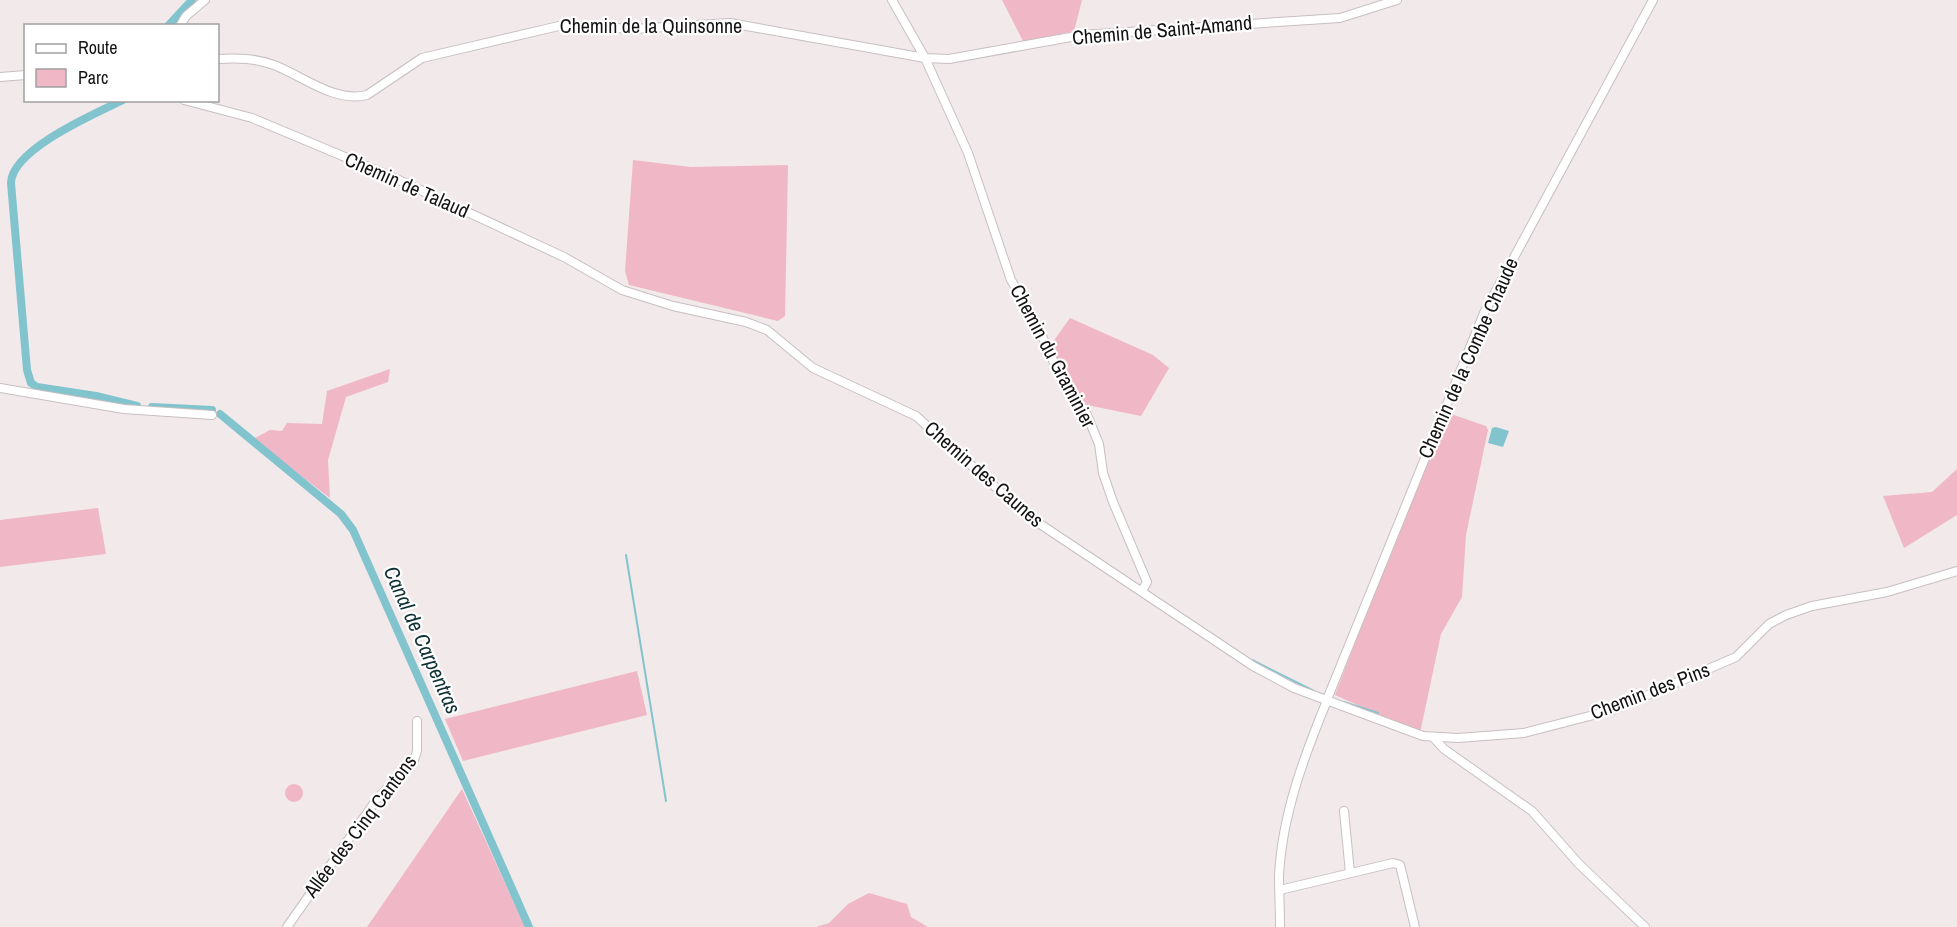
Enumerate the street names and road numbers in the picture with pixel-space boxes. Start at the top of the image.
street label: Chemin de Saint-Amand [1071,8,1253,51]
street label: Chemin de la Quinsonne [560,12,742,39]
street label: Chemin de Talaud [341,145,474,224]
street label: Chemin de la Combe Chaude [1411,253,1524,462]
street label: Chemin du Graminier [1004,279,1103,433]
street label: Chemin des Caunes [919,414,1050,533]
street label: Chemin des Pins [1586,655,1713,726]
street label: Allée des Cinq Cantons [296,749,422,903]

